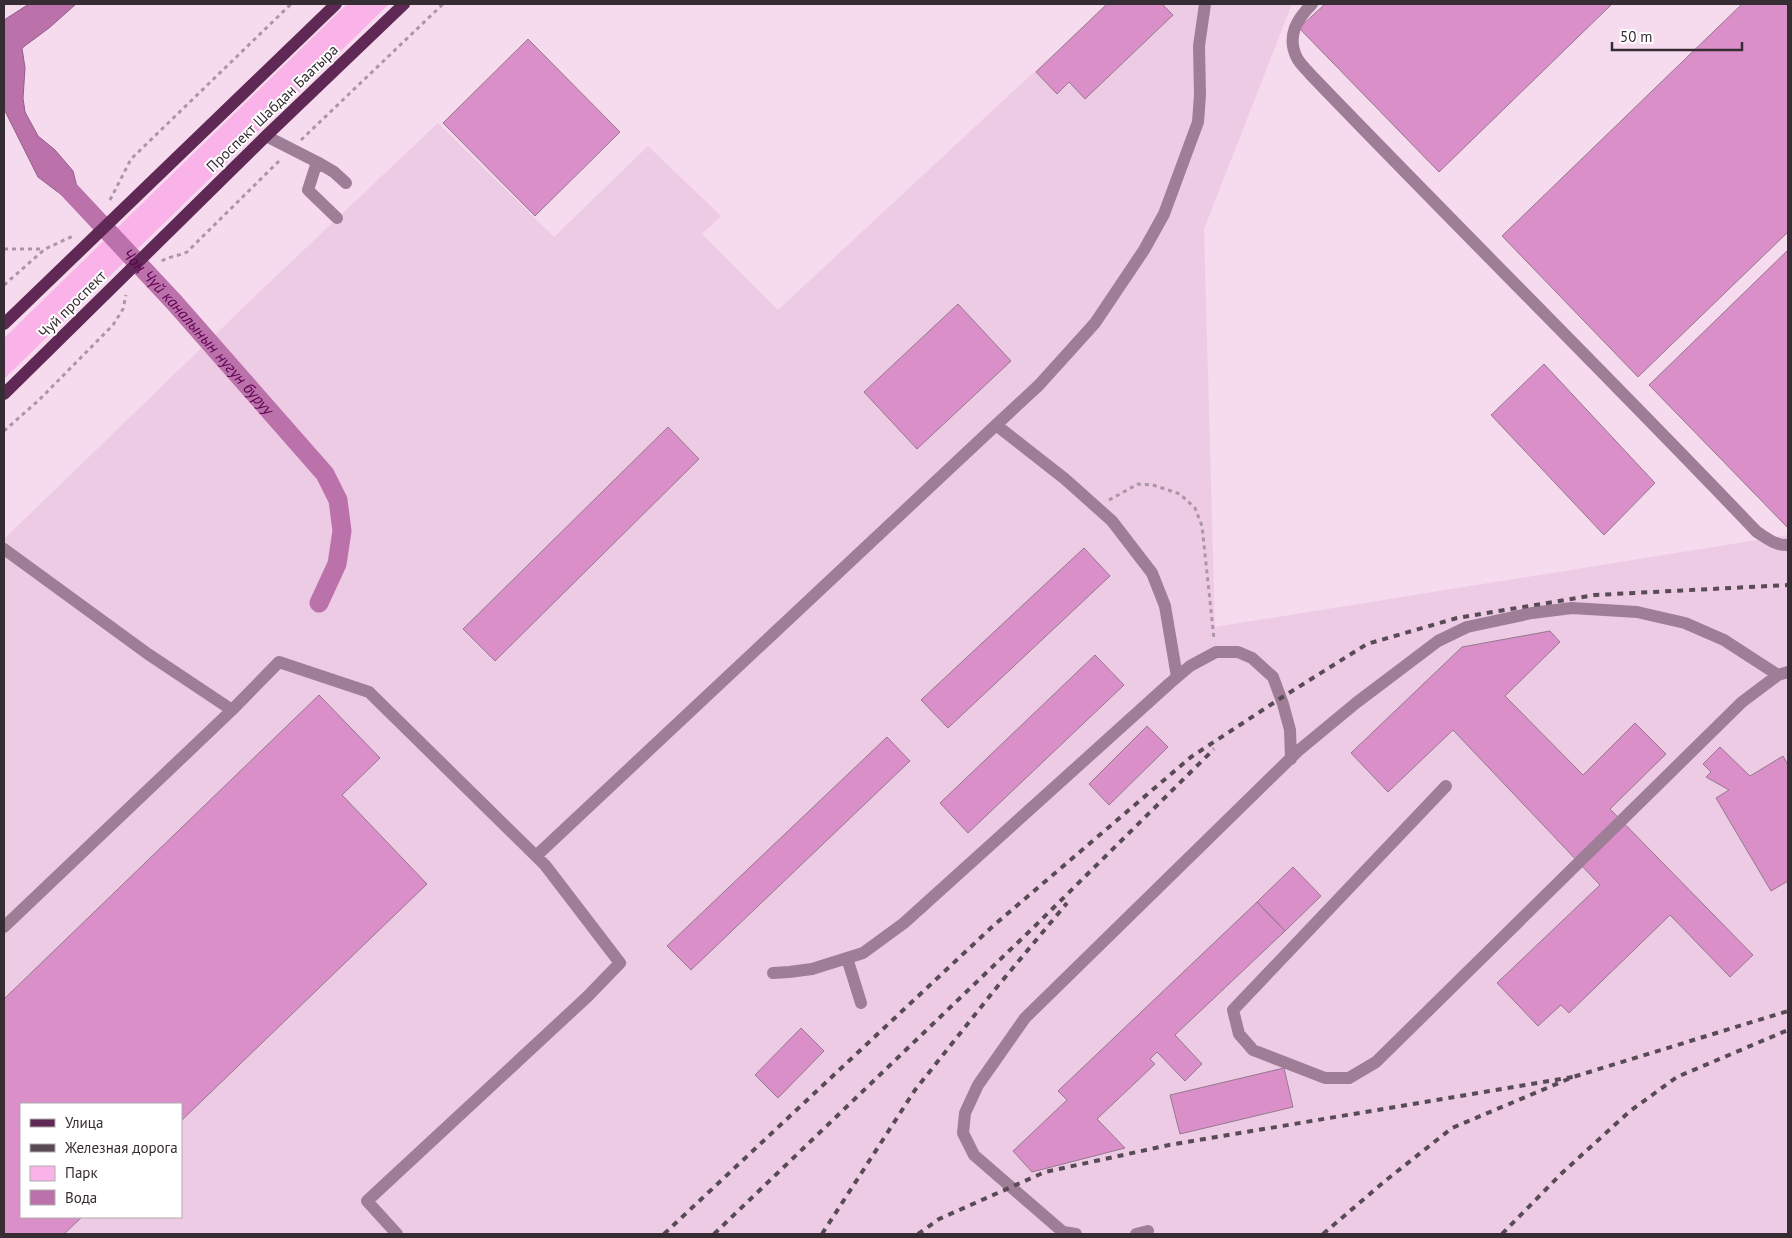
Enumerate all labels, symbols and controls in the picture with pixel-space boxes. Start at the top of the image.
scale bar [1612,20,1742,52]
text: 50 m [1620,27,1653,46]
street label: Проспект Шабдан Баатыра [202,40,342,176]
water label: Чоң Чүй каналынын нугун буруу [119,244,279,420]
street label: Чуй проспект [34,266,110,342]
legend [20,1103,182,1218]
text: Улица [65,1113,103,1132]
text: Железная дорога [64,1138,178,1157]
text: Парк [65,1163,98,1182]
text: Вода [65,1188,97,1207]

